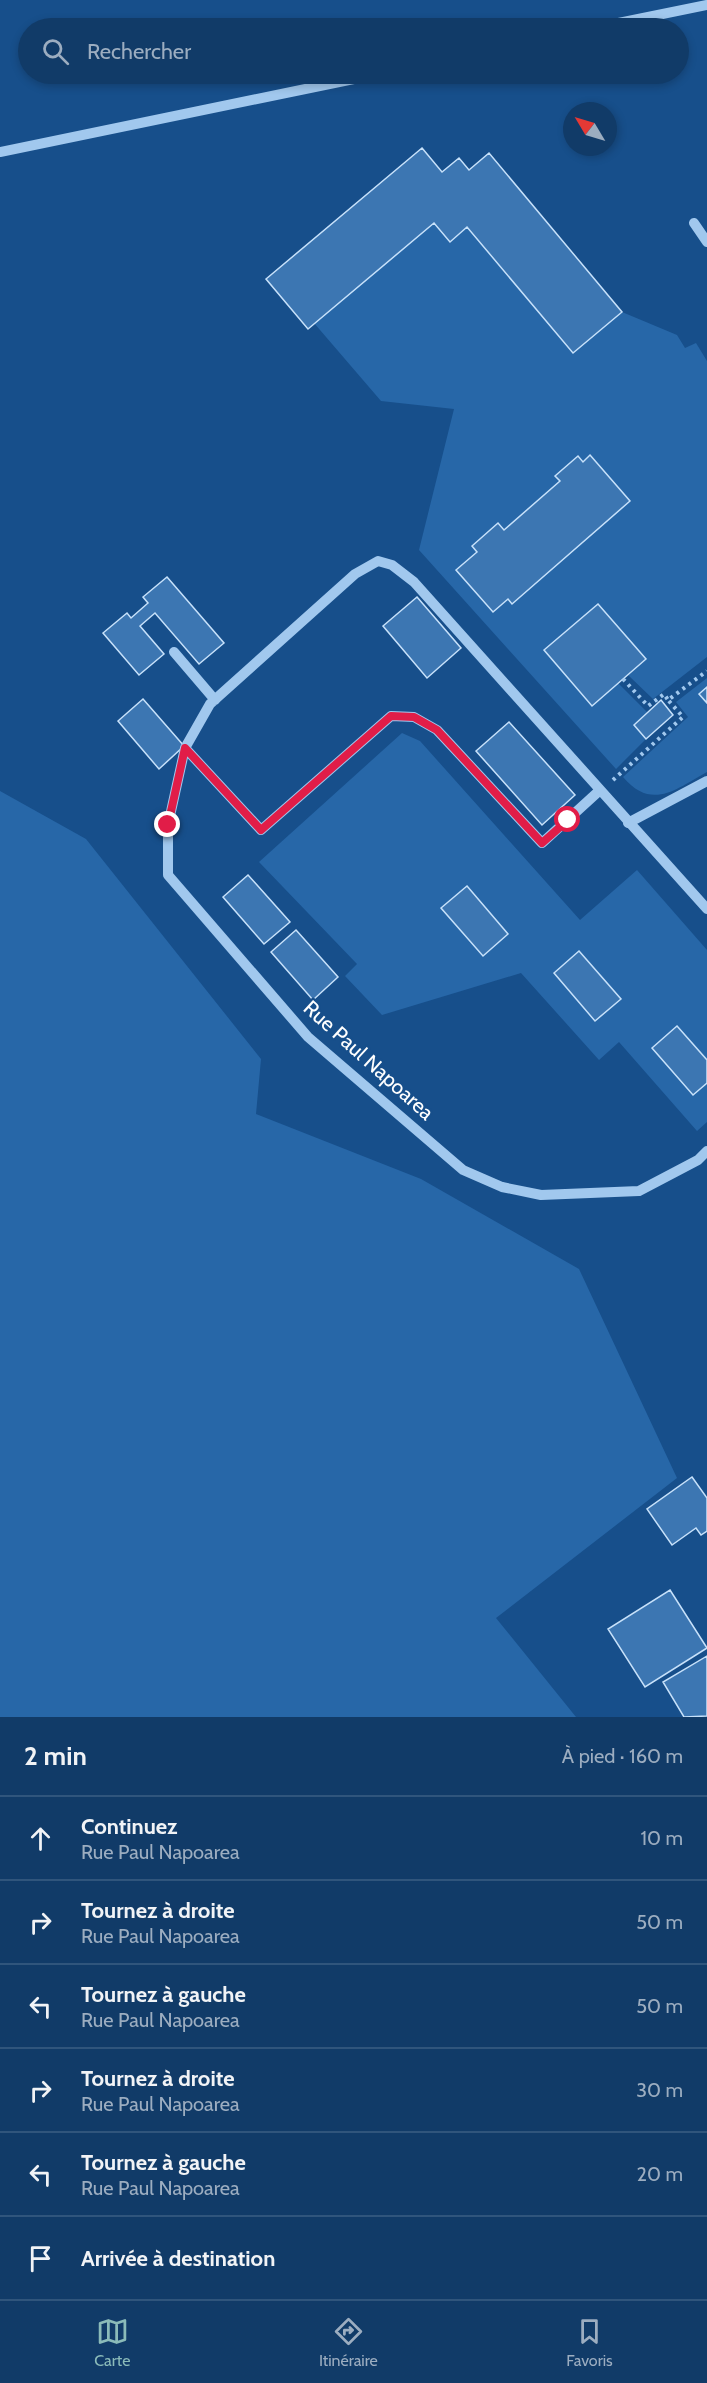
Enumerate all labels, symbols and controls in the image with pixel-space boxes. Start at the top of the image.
search box [18,18,689,84]
icon: search [39,35,72,68]
text: Rechercher [87,38,191,65]
north arrow [563,102,617,156]
route start [554,806,580,832]
route end [154,811,180,837]
street label: Rue Paul Napoarea [299,995,439,1125]
text: 2 min [24,1740,87,1772]
text: À pied · 160 m [562,1744,683,1768]
text: Continuez [81,1813,178,1840]
icon: ahead [24,1822,57,1855]
text: 10 m [640,1826,683,1850]
text: Rue Paul Napoarea [81,1840,240,1864]
text: Tournez à droite [81,1897,235,1924]
icon: right [24,1906,57,1939]
text: 50 m [636,1910,683,1934]
text: Rue Paul Napoarea [81,1924,240,1948]
text: Tournez à gauche [81,1981,246,2008]
icon: left [24,1990,57,2023]
text: 50 m [636,1994,683,2018]
text: Rue Paul Napoarea [81,2008,240,2032]
text: Tournez à droite [81,2065,235,2092]
icon: right [24,2074,57,2107]
text: 30 m [636,2078,683,2102]
text: Rue Paul Napoarea [81,2092,240,2116]
text: Tournez à gauche [81,2149,246,2176]
icon: left [24,2158,57,2191]
text: 20 m [637,2162,683,2186]
text: Rue Paul Napoarea [81,2176,240,2200]
icon: arrive [24,2242,57,2275]
text: Arrivée à destination [81,2245,275,2272]
tab: Carte [94,2315,130,2370]
tab: Itinéraire [319,2315,378,2370]
tab: Favoris [566,2315,613,2370]

